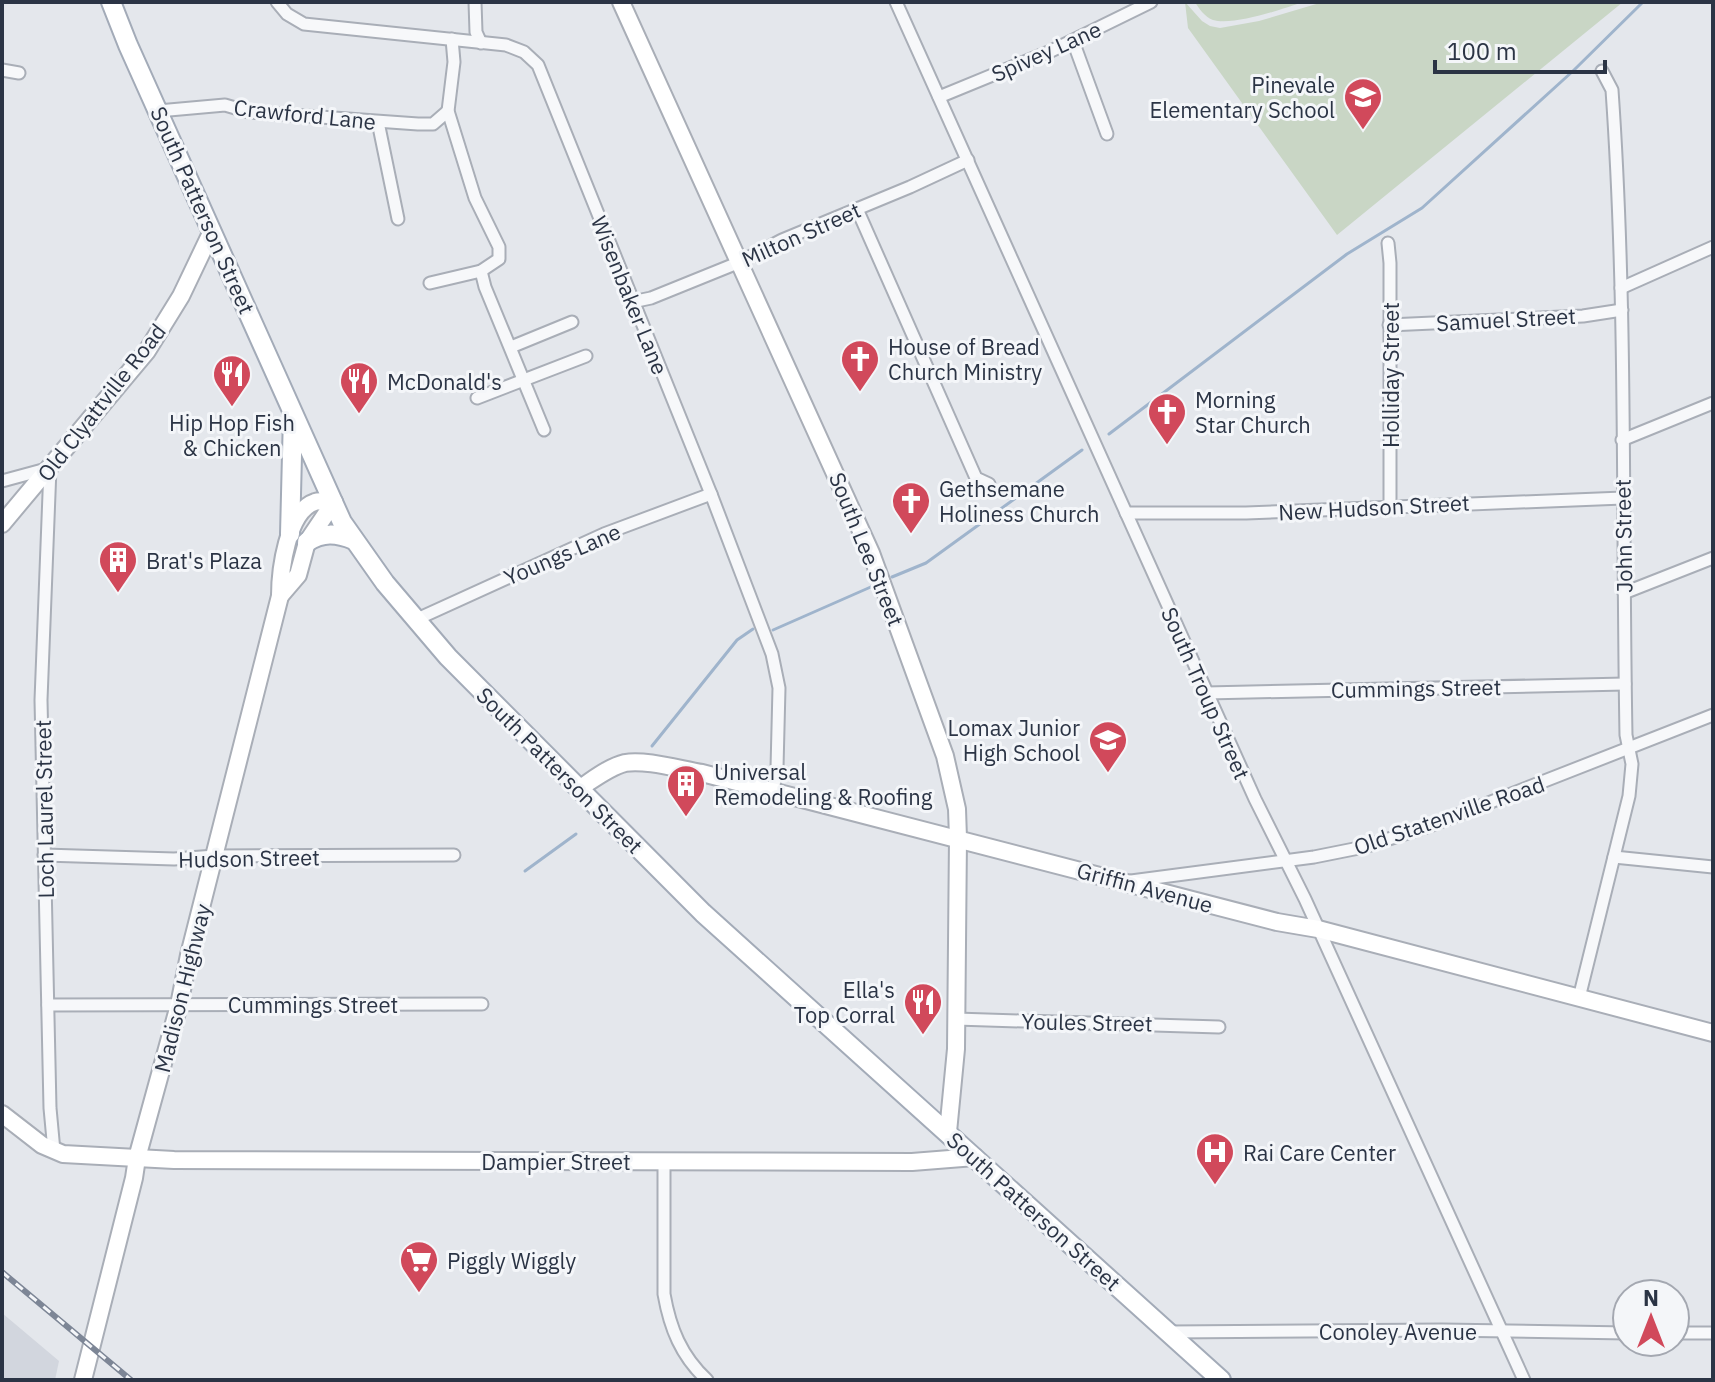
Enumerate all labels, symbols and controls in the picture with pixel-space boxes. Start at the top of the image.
street label: Spivey Lane [987,14,1105,88]
scale bar [1435,24,1605,74]
text: 100 m [1447,35,1517,67]
place label: Pinevale Elementary School [1149,70,1335,124]
school or university icon: Pinevale Elementary School [1342,76,1384,131]
street label: Crawford Lane [232,92,378,136]
street label: South Patterson Street [144,102,262,318]
street label: Milton Street [737,195,865,273]
street label: Wisenbaker Lane [585,211,675,379]
street label: Samuel Street [1435,301,1577,337]
street label: Holliday Street [1376,302,1405,448]
street label: Old Clyattville Road [30,317,172,487]
place label: House of Bread Church Ministry [888,332,1042,386]
church icon: House of Bread Church Ministry [839,338,881,393]
restaurant icon: Hip Hop Fish & Chicken [211,353,253,408]
restaurant icon: McDonald's [338,360,380,415]
place label: McDonald's [387,367,502,396]
place label: Morning Star Church [1195,385,1311,439]
church icon: Morning Star Church [1146,391,1188,446]
place label: Hip Hop Fish & Chicken [169,408,295,462]
street label: South Lee Street [823,468,911,630]
place label: Gethsemane Holiness Church [939,474,1100,528]
street label: John Street [1608,479,1638,593]
church icon: Gethsemane Holiness Church [890,480,932,535]
street label: New Hudson Street [1278,488,1470,526]
street label: Youngs Lane [499,516,625,592]
building icon: Brat's Plaza [97,539,139,594]
place label: Brat's Plaza [146,546,262,575]
street label: South Troup Street [1155,602,1257,784]
street label: Cummings Street [1331,672,1501,704]
street label: South Patterson Street [470,680,650,860]
place label: Lomax Junior High School [947,713,1080,767]
street label: Loch Laurel Street [28,719,60,899]
school or university icon: Lomax Junior High School [1087,719,1129,774]
place label: Universal Remodeling & Roofing [714,757,933,811]
building icon: Universal Remodeling & Roofing [665,763,707,818]
street label: Old Statenville Road [1350,769,1548,861]
street label: Hudson Street [178,842,320,874]
street label: Griffin Avenue [1074,855,1216,919]
street label: Madison Highway [147,901,217,1075]
place label: Ella's Top Corral [794,975,895,1029]
restaurant icon: Ella's Top Corral [902,981,944,1036]
street label: Cummings Street [228,990,398,1019]
street label: Youles Street [1021,1006,1153,1038]
street label: South Patterson Street [941,1125,1127,1297]
hospital icon: Rai Care Center [1194,1131,1236,1186]
place label: Rai Care Center [1243,1138,1396,1167]
street label: Dampier Street [481,1147,631,1176]
supermarket icon: Piggly Wiggly [398,1239,440,1294]
place label: Piggly Wiggly [447,1246,576,1275]
north arrow [1611,1278,1691,1358]
text: N [1643,1283,1659,1312]
street label: Conoley Avenue [1319,1317,1477,1346]

